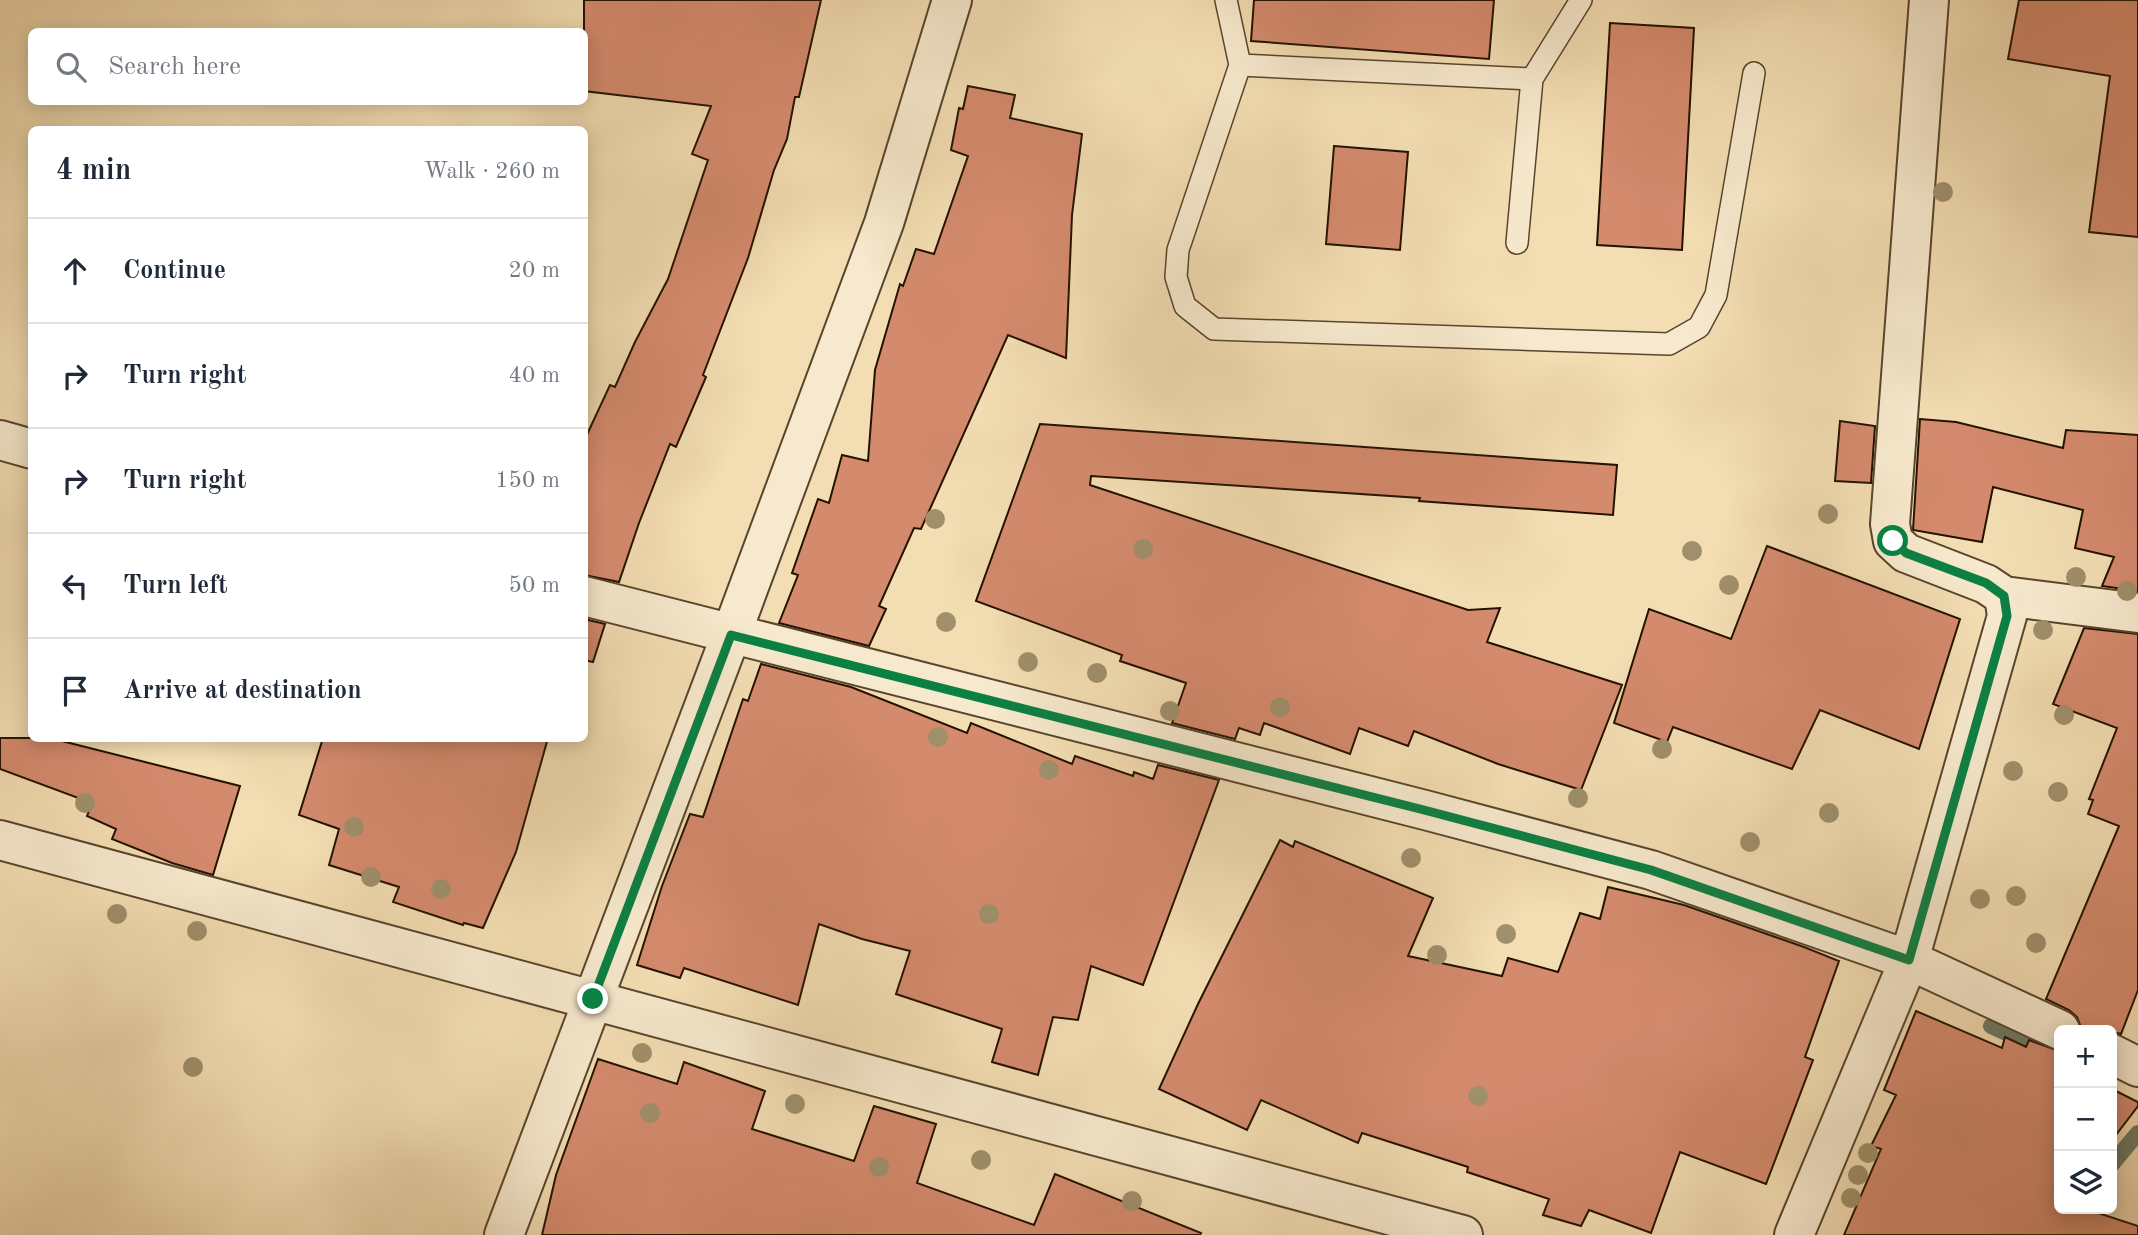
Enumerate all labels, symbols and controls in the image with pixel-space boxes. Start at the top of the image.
search box [28,28,588,105]
icon: search [52,48,90,86]
text: Search here [108,54,241,80]
text: 4 min [56,156,131,186]
text: Walk · 260 m [424,160,560,183]
icon: ahead [56,252,94,290]
text: Continue [123,258,226,284]
text: 20 m [509,259,560,282]
icon: right [56,357,94,395]
text: Turn right [123,363,246,389]
text: 40 m [509,364,560,387]
icon: right [56,462,94,500]
text: Turn right [123,468,246,494]
text: 150 m [495,469,560,492]
route start [1877,525,1908,556]
icon: left [56,567,94,605]
text: Turn left [123,573,228,599]
text: 50 m [509,574,560,597]
icon: arrive [56,672,94,710]
text: Arrive at destination [123,678,362,704]
route end [577,983,608,1014]
map controls [2054,1025,2117,1214]
button: + [2054,1025,2117,1088]
button: − [2054,1088,2117,1151]
button: layers [2054,1151,2117,1214]

